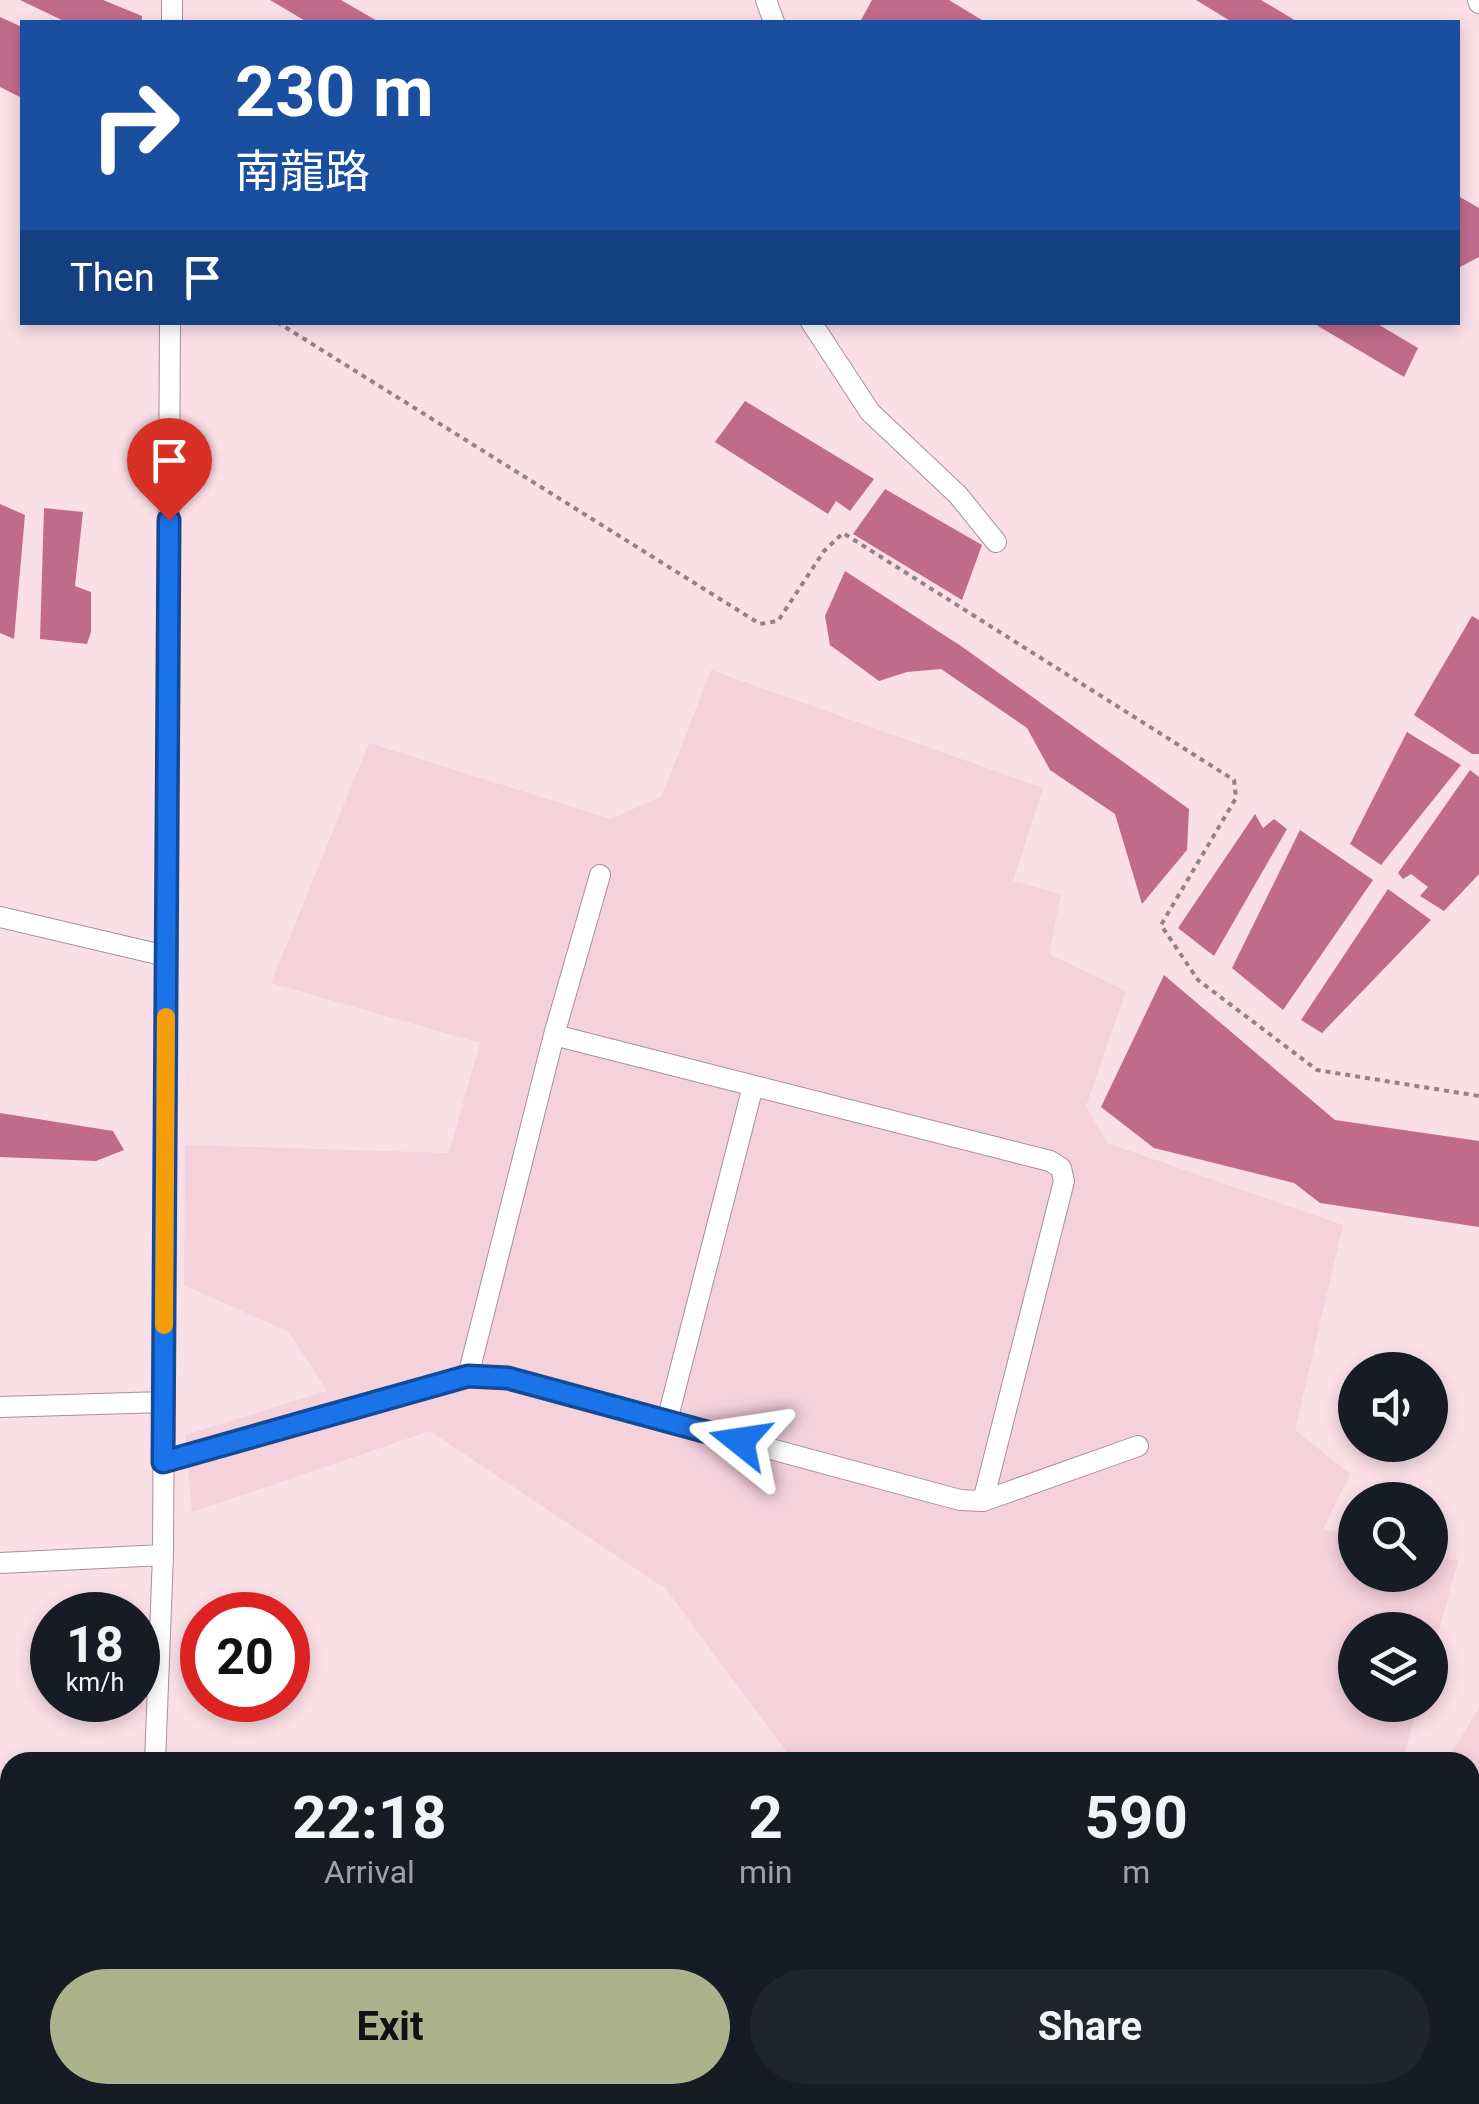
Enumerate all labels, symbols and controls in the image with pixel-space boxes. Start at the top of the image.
text: 230 m [235,51,434,133]
icon: right [70,60,200,190]
text: 南龍路 [235,145,370,198]
icon: arrive [175,250,230,305]
text: Then [70,256,155,300]
pin [127,418,212,521]
icon: arrive [142,433,197,488]
map controls [1338,1352,1448,1722]
button: sound [1338,1352,1448,1462]
position arrow [688,1389,792,1493]
button: search [1338,1482,1448,1592]
speed limit sign: 20 [180,1592,310,1722]
button: layers [1338,1612,1448,1722]
text: 18 [66,1616,124,1674]
text: km/h [66,1668,124,1697]
text: 22:18 [292,1782,447,1853]
text: 2 [748,1782,783,1853]
text: 590 [1085,1782,1188,1853]
text: Arrival [324,1853,415,1891]
text: min [739,1853,792,1891]
text: m [1122,1853,1150,1891]
button: Exit [50,1969,730,2084]
button: Share [750,1969,1430,2084]

